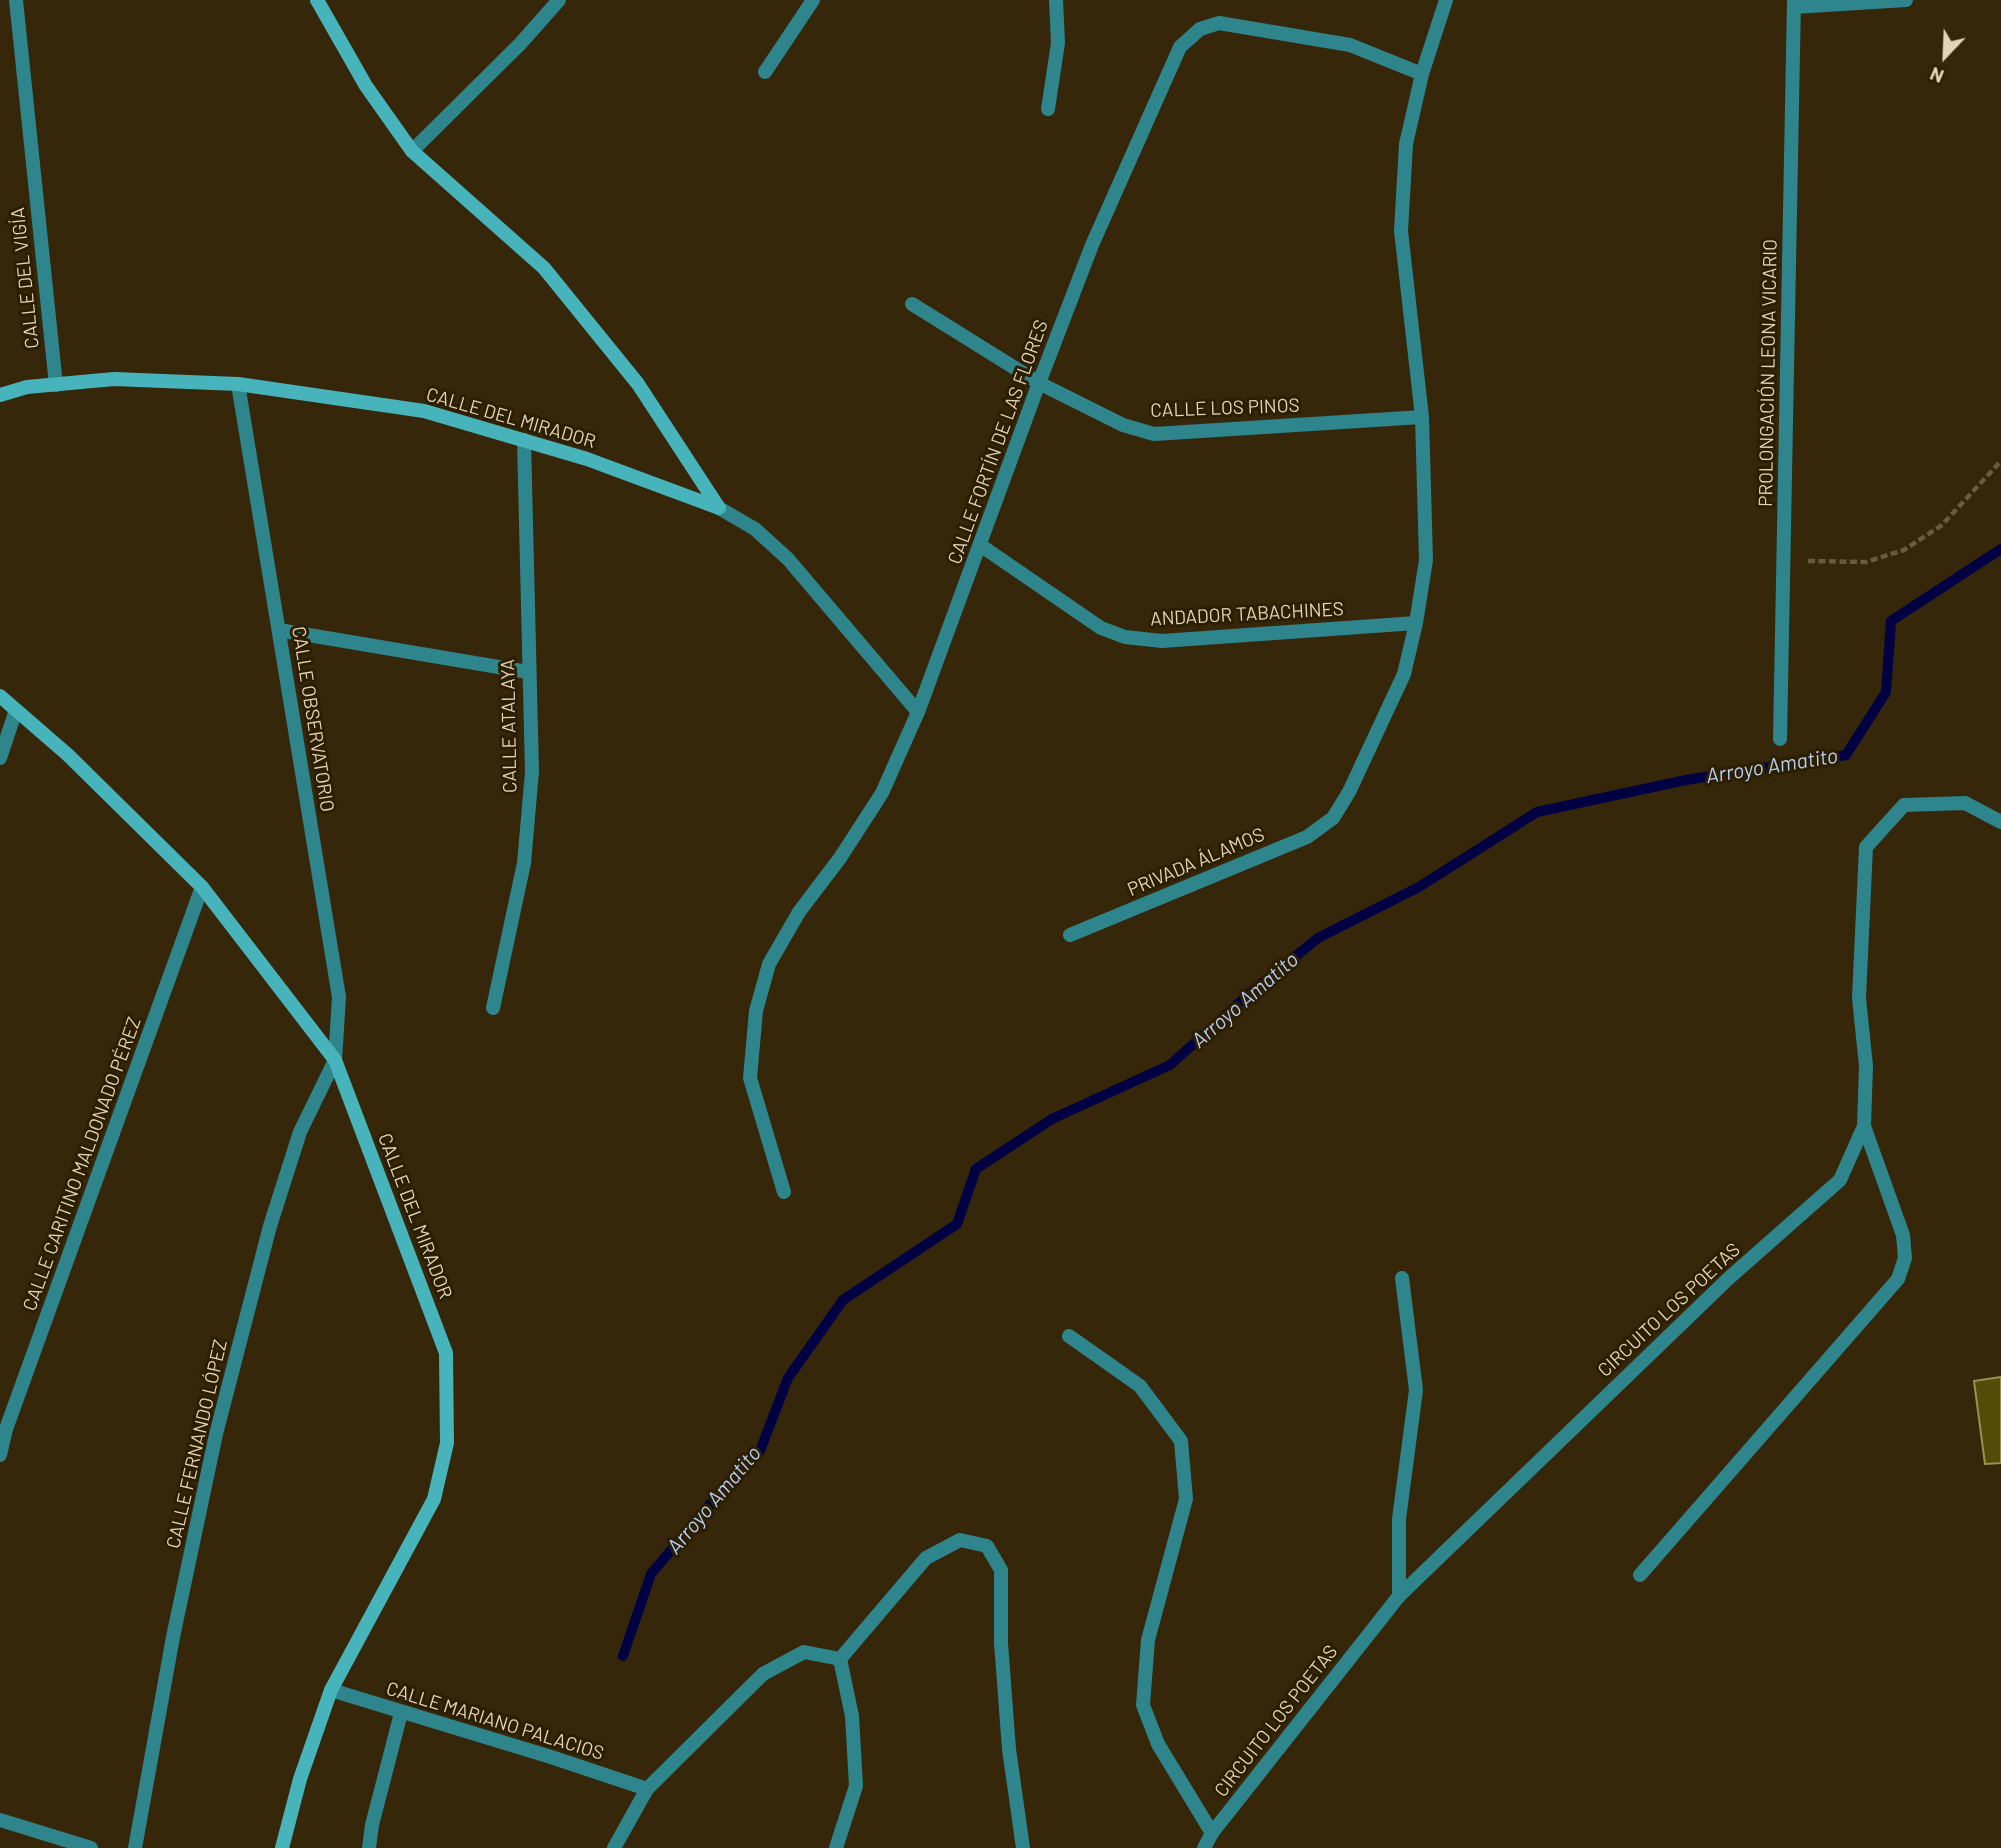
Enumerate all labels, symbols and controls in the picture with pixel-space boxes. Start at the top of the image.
north arrow [1910,21,1980,91]
text: N [1926,63,1947,89]
street label: CALLE DEL VIGÍA [6,206,44,350]
street label: PROLONGACIÓN LEONA VICARIO [1754,239,1782,507]
street label: CALLE FORTÍN DE LAS FLORES [943,317,1053,567]
street label: CALLE DEL MIRADOR [424,383,598,453]
street label: CALLE LOS PINOS [1150,394,1300,422]
street label: ANDADOR TABACHINES [1150,598,1344,630]
street label: CALLE OBSERVATORIO [287,625,339,813]
street label: CALLE ATALAYA [496,659,522,793]
water label: Arroyo Amatito [1704,743,1840,789]
street label: PRIVADA ÁLAMOS [1124,823,1268,901]
water label: Arroyo Amatito [1186,947,1304,1053]
street label: CALLE CARITINO MALDONADO PÉREZ [18,1014,146,1314]
street label: CALLE DEL MIRADOR [373,1130,457,1302]
street label: CIRCUITO LOS POETAS [1593,1238,1745,1382]
street label: CALLE FERNANDO LÓPEZ [162,1337,232,1551]
water label: Arroyo Amatito [662,1441,766,1559]
street label: CIRCUITO LOS POETAS [1210,1641,1342,1801]
street label: CALLE MARIANO PALACIOS [384,1677,606,1765]

